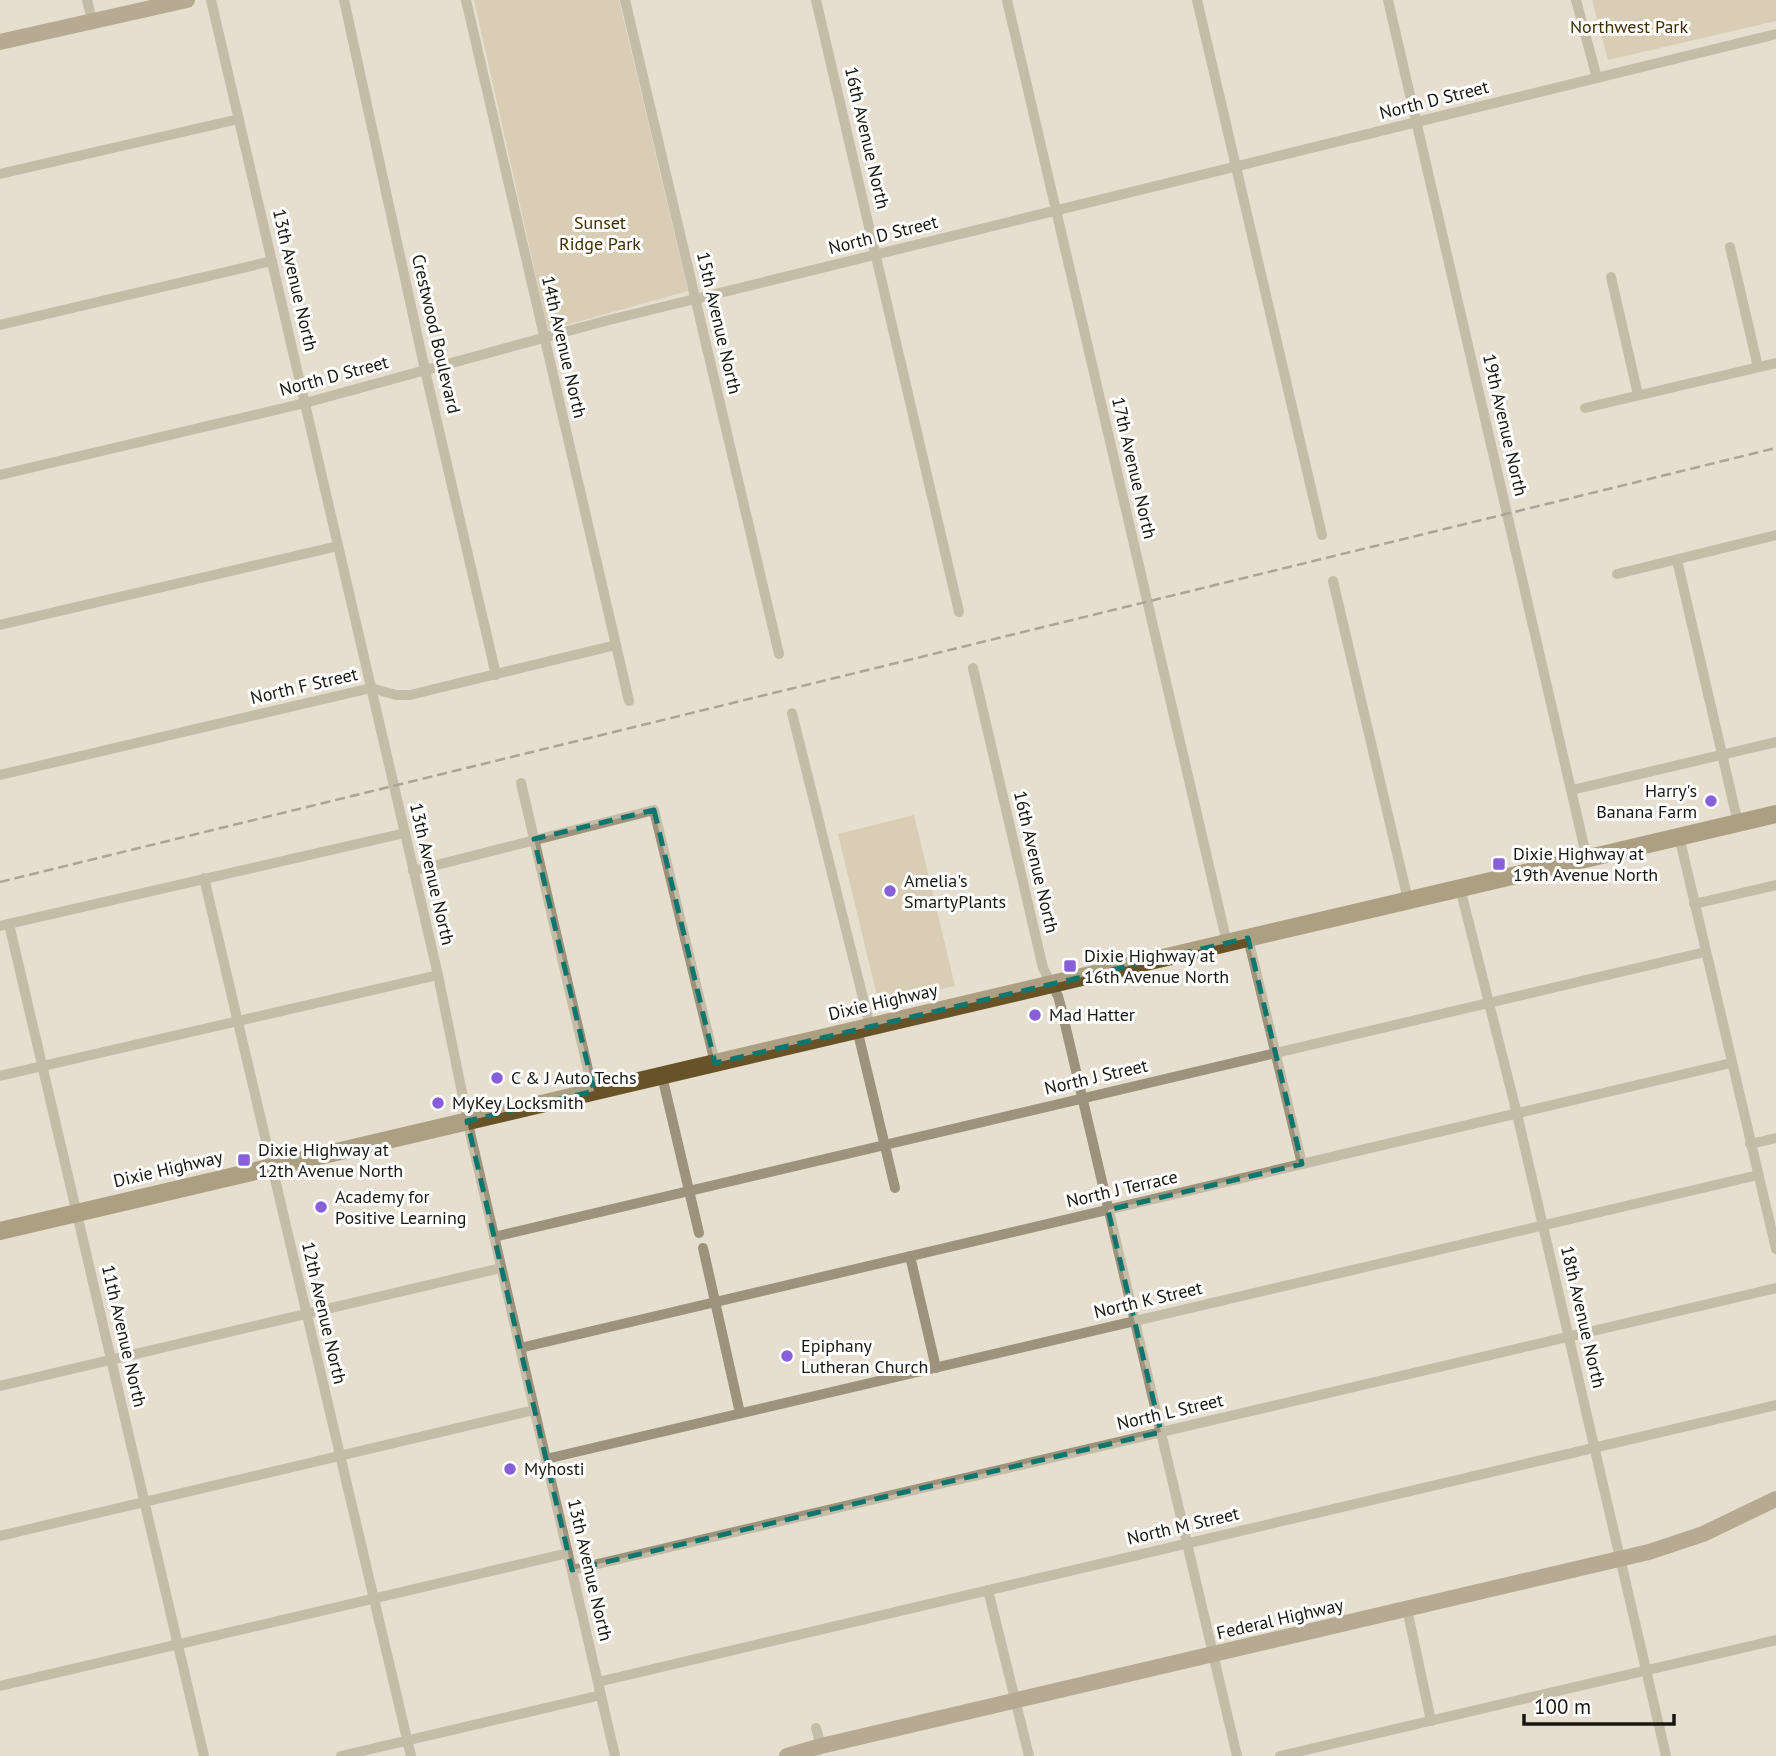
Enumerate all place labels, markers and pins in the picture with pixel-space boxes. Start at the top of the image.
place label: Harry's Banana Farm [1596,779,1697,823]
marker: Harry's Banana Farm [1703,793,1719,809]
place label: Dixie Highway at 19th Avenue North [1513,842,1658,886]
marker: Dixie Highway at 19th Avenue North [1491,856,1507,872]
place label: Amelia's SmartyPlants [904,869,1006,913]
marker: Amelia's SmartyPlants [882,883,898,899]
place label: Dixie Highway at 16th Avenue North [1084,944,1229,988]
marker: Dixie Highway at 16th Avenue North [1062,958,1078,974]
place label: Mad Hatter [1049,1003,1135,1026]
marker: Mad Hatter [1027,1007,1043,1023]
place label: C & J Auto Techs [511,1066,637,1089]
marker: C & J Auto Techs [489,1070,505,1086]
place label: MyKey Locksmith [452,1091,584,1114]
marker: MyKey Locksmith [430,1095,446,1111]
place label: Dixie Highway at 12th Avenue North [258,1138,403,1182]
marker: Dixie Highway at 12th Avenue North [236,1152,252,1168]
place label: Academy for Positive Learning [335,1185,466,1229]
marker: Academy for Positive Learning [313,1199,329,1215]
place label: Epiphany Lutheran Church [801,1334,928,1378]
marker: Epiphany Lutheran Church [779,1348,795,1364]
place label: Myhosti [524,1457,585,1480]
marker: Myhosti [502,1461,518,1477]

